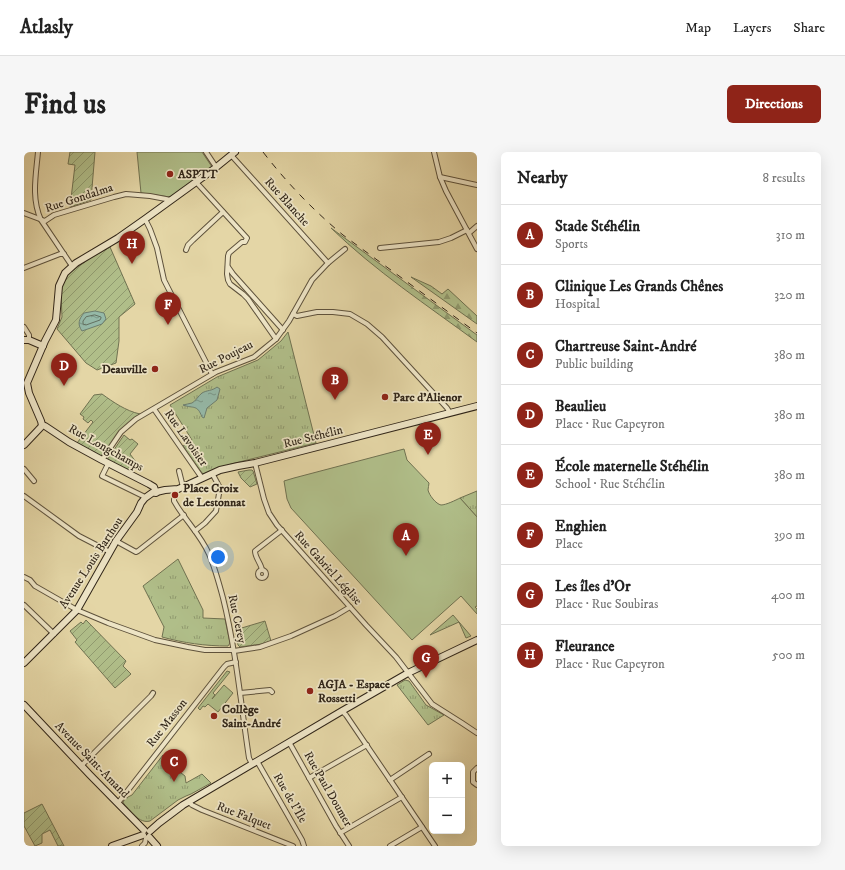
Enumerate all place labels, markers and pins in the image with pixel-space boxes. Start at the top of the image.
place label: ASPTT [177,167,218,182]
marker: ASPTT [165,169,175,179]
pin: H [119,231,145,264]
pin: F [155,292,181,325]
pin: D [51,353,77,386]
place label: Deauville [102,362,147,377]
marker: Deauville [150,364,160,374]
pin: B [322,367,348,400]
place label: Parc d'Alienor [393,390,462,405]
marker: Parc d'Alienor [380,392,390,402]
pin: E [415,422,441,455]
place label: Place Croix de Lestonnat [183,481,245,510]
marker: Place Croix de Lestonnat [170,490,180,500]
pin: A [393,523,419,556]
pin: G [413,645,439,678]
place label: AGJA - Espace Rossetti [317,677,390,706]
marker: AGJA - Espace Rossetti [305,686,315,696]
place label: Collège Saint-André [222,702,282,731]
marker: Collège Saint-André [209,711,219,721]
pin: C [161,749,187,782]

